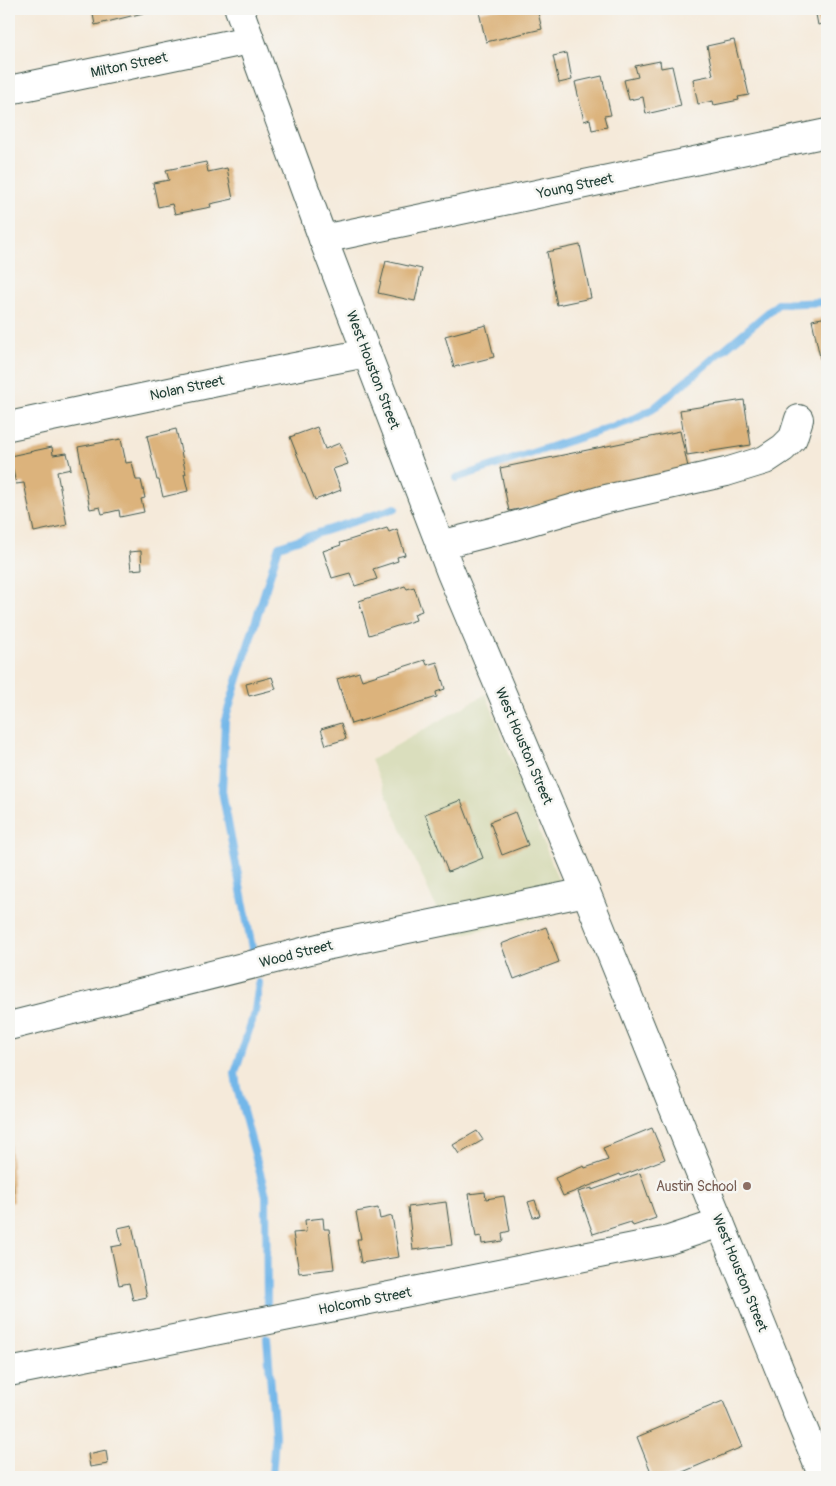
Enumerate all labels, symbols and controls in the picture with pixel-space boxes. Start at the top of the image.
street label: Milton Street [89,49,169,81]
street label: Young Street [534,170,615,203]
street label: West Houston Street [343,308,404,432]
street label: Nolan Street [148,372,226,404]
street label: West Houston Street [492,685,556,807]
street label: Wood Street [258,937,335,971]
place label: Austin School [656,1178,737,1195]
marker: Austin School [741,1180,753,1192]
street label: West Houston Street [709,1212,772,1335]
street label: Holcomb Street [317,1284,413,1318]

